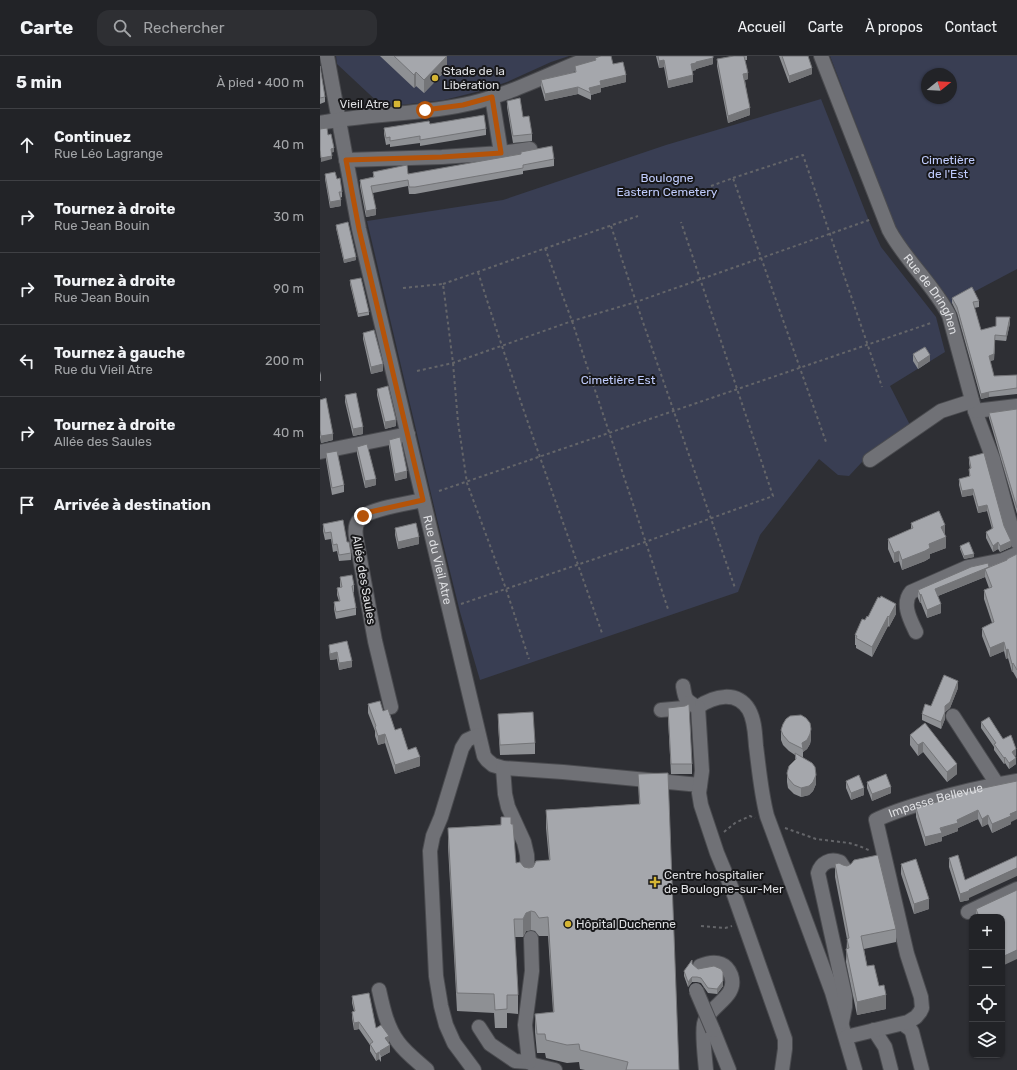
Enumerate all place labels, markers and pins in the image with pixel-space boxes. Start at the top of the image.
place label: Stade de la Libération [443,64,505,92]
marker: Stade de la Libération [430,73,440,83]
place label: Vieil Atre [340,97,389,111]
marker: Vieil Atre [392,99,402,109]
place label: Centre hospitalier de Boulogne-sur-Mer [664,868,784,896]
marker: Centre hospitalier de Boulogne-sur-Mer [649,876,661,888]
place label: Hôpital Duchenne [576,917,676,931]
marker: Hôpital Duchenne [563,919,573,929]

